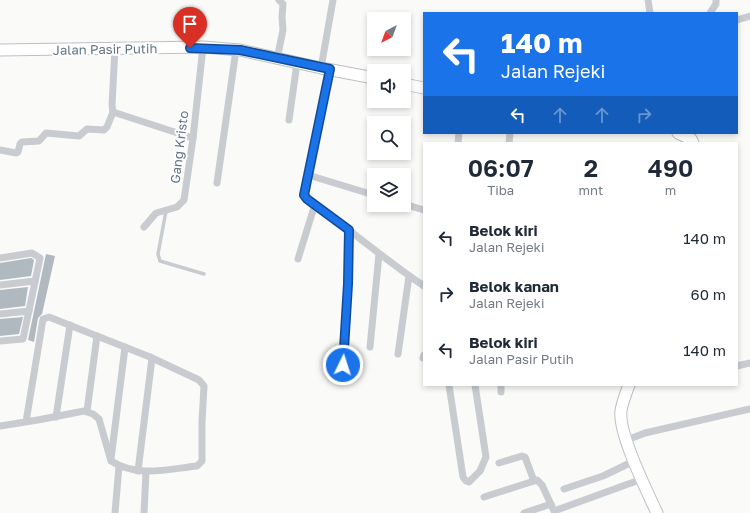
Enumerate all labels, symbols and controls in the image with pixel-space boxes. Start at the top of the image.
pin [173,7.0,207,48]
north arrow [367,12,411,56]
map controls [367,12,411,212]
icon: arrive [179,13,201,35]
text: 140 m [501,26,583,59]
icon: left [435,28,487,80]
street label: Jalan Pasir Putih [52,40,158,58]
text: Jalan Rejeki [501,60,605,82]
button: sound [367,64,411,108]
icon: left [507,104,529,126]
icon: ahead [549,104,571,126]
icon: ahead [591,104,613,126]
icon: right [633,104,655,126]
street label: Gang Kristo [167,110,191,184]
button: search [367,116,411,160]
text: 06:07 [468,153,534,182]
text: 2 [584,153,598,182]
text: 490 [648,153,693,182]
button: layers [367,168,411,212]
text: Tiba [487,182,514,198]
text: mnt [579,182,603,198]
text: m [665,182,676,198]
text: Belok kiri [469,221,538,239]
icon: left [435,227,457,249]
text: 140 m [683,229,726,247]
text: Jalan Rejeki [469,239,544,255]
text: Belok kanan [469,277,559,295]
icon: right [435,283,457,305]
text: 60 m [691,285,726,303]
text: Jalan Rejeki [469,295,544,311]
text: Belok kiri [469,333,538,351]
icon: left [435,339,457,361]
text: 140 m [683,341,726,359]
position arrow [322,344,364,386]
text: Jalan Pasir Putih [469,351,574,367]

